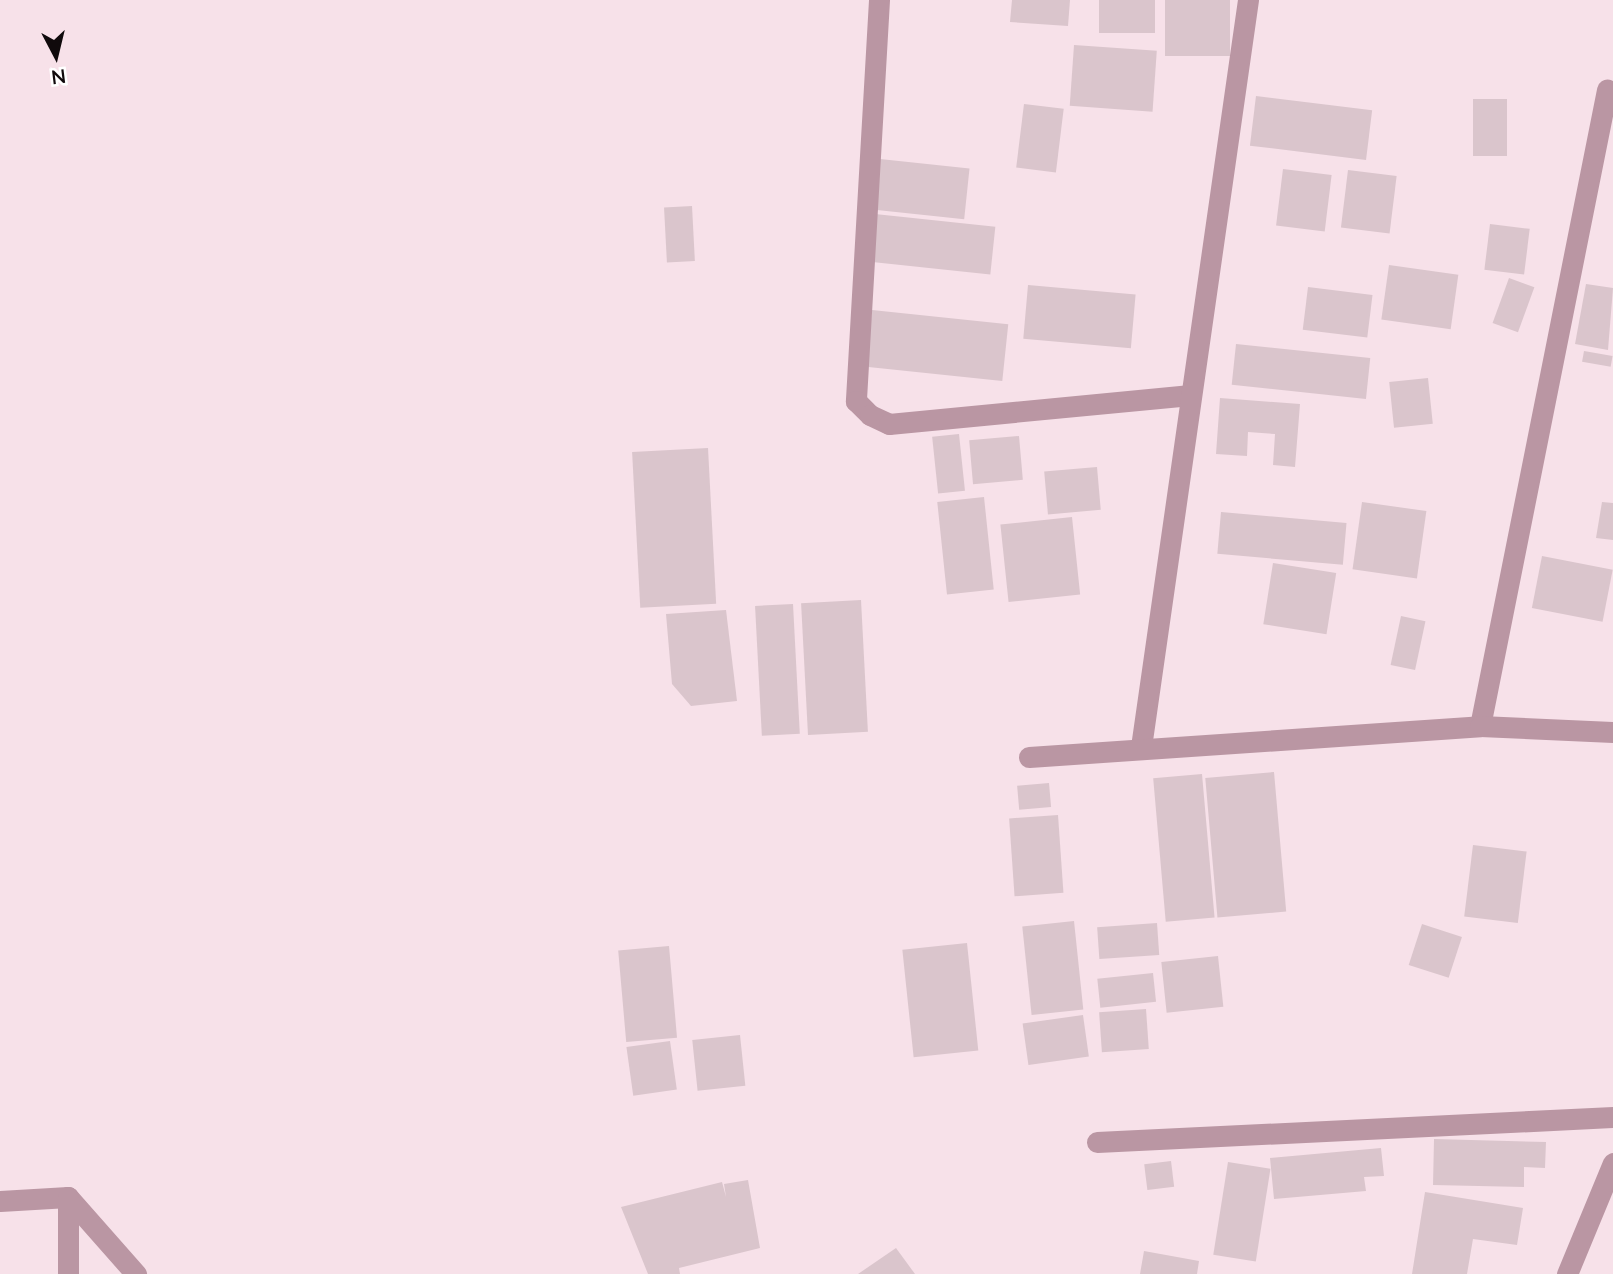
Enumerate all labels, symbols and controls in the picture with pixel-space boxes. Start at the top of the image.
north arrow [21,21,91,91]
text: N [50,65,67,90]

